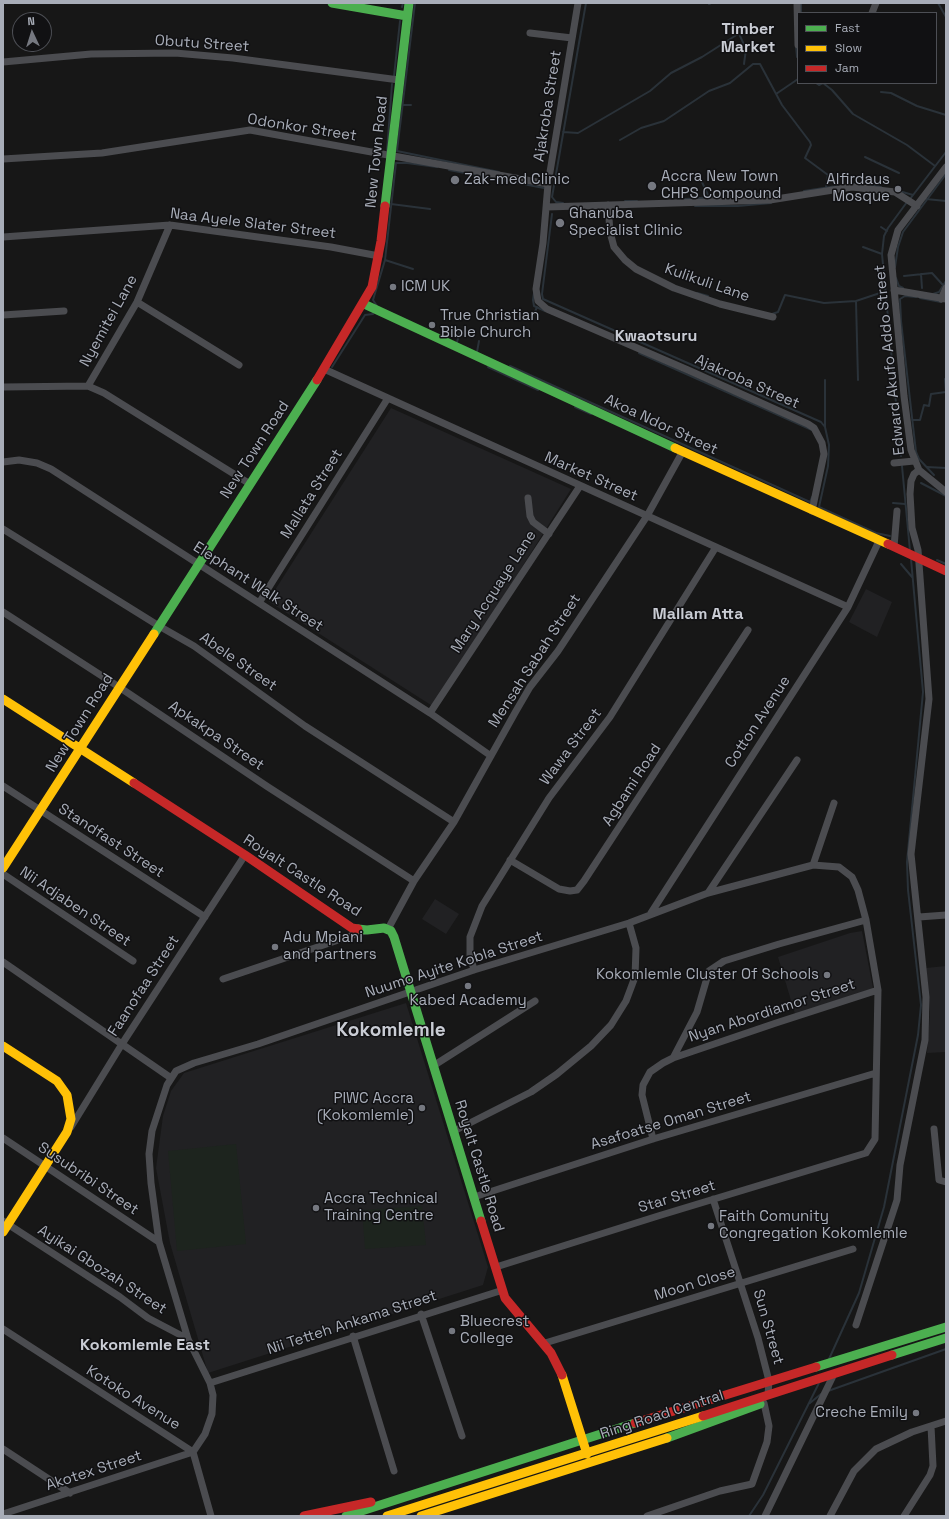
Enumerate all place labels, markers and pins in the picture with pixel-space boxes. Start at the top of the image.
place label: Accra New Town CHPS Compound [661,168,781,203]
place label: Zak-med Clinic [464,171,570,189]
place label: Alfirdaus Mosque [826,171,890,206]
marker: Zak-med Clinic [449,174,461,186]
marker: Accra New Town CHPS Compound [646,180,658,192]
marker: Alfirdaus Mosque [893,184,903,194]
place label: Ghanuba Specialist Clinic [569,205,683,240]
marker: Ghanuba Specialist Clinic [554,217,566,229]
place label: ICM UK [401,278,450,296]
marker: ICM UK [388,282,398,292]
place label: True Christian Bible Church [440,307,540,342]
marker: True Christian Bible Church [427,320,437,330]
place label: Adu Mpiani and partners [283,929,377,964]
marker: Adu Mpiani and partners [270,942,280,952]
place label: Kokomlemle Cluster Of Schools [596,966,819,984]
marker: Kokomlemle Cluster Of Schools [822,970,832,980]
marker: Kabed Academy [463,981,473,991]
place label: Kabed Academy [409,992,527,1010]
place label: PIWC Accra (Kokomlemle) [317,1090,414,1125]
marker: PIWC Accra (Kokomlemle) [417,1103,427,1113]
place label: Accra Technical Training Centre [324,1190,438,1225]
marker: Accra Technical Training Centre [311,1203,321,1213]
place label: Faith Comunity Congregation Kokomlemle [719,1208,908,1243]
marker: Faith Comunity Congregation Kokomlemle [706,1221,716,1231]
place label: Bluecrest College [460,1313,530,1348]
marker: Bluecrest College [447,1326,457,1336]
place label: Creche Emily [815,1404,908,1422]
marker: Creche Emily [911,1408,921,1418]

